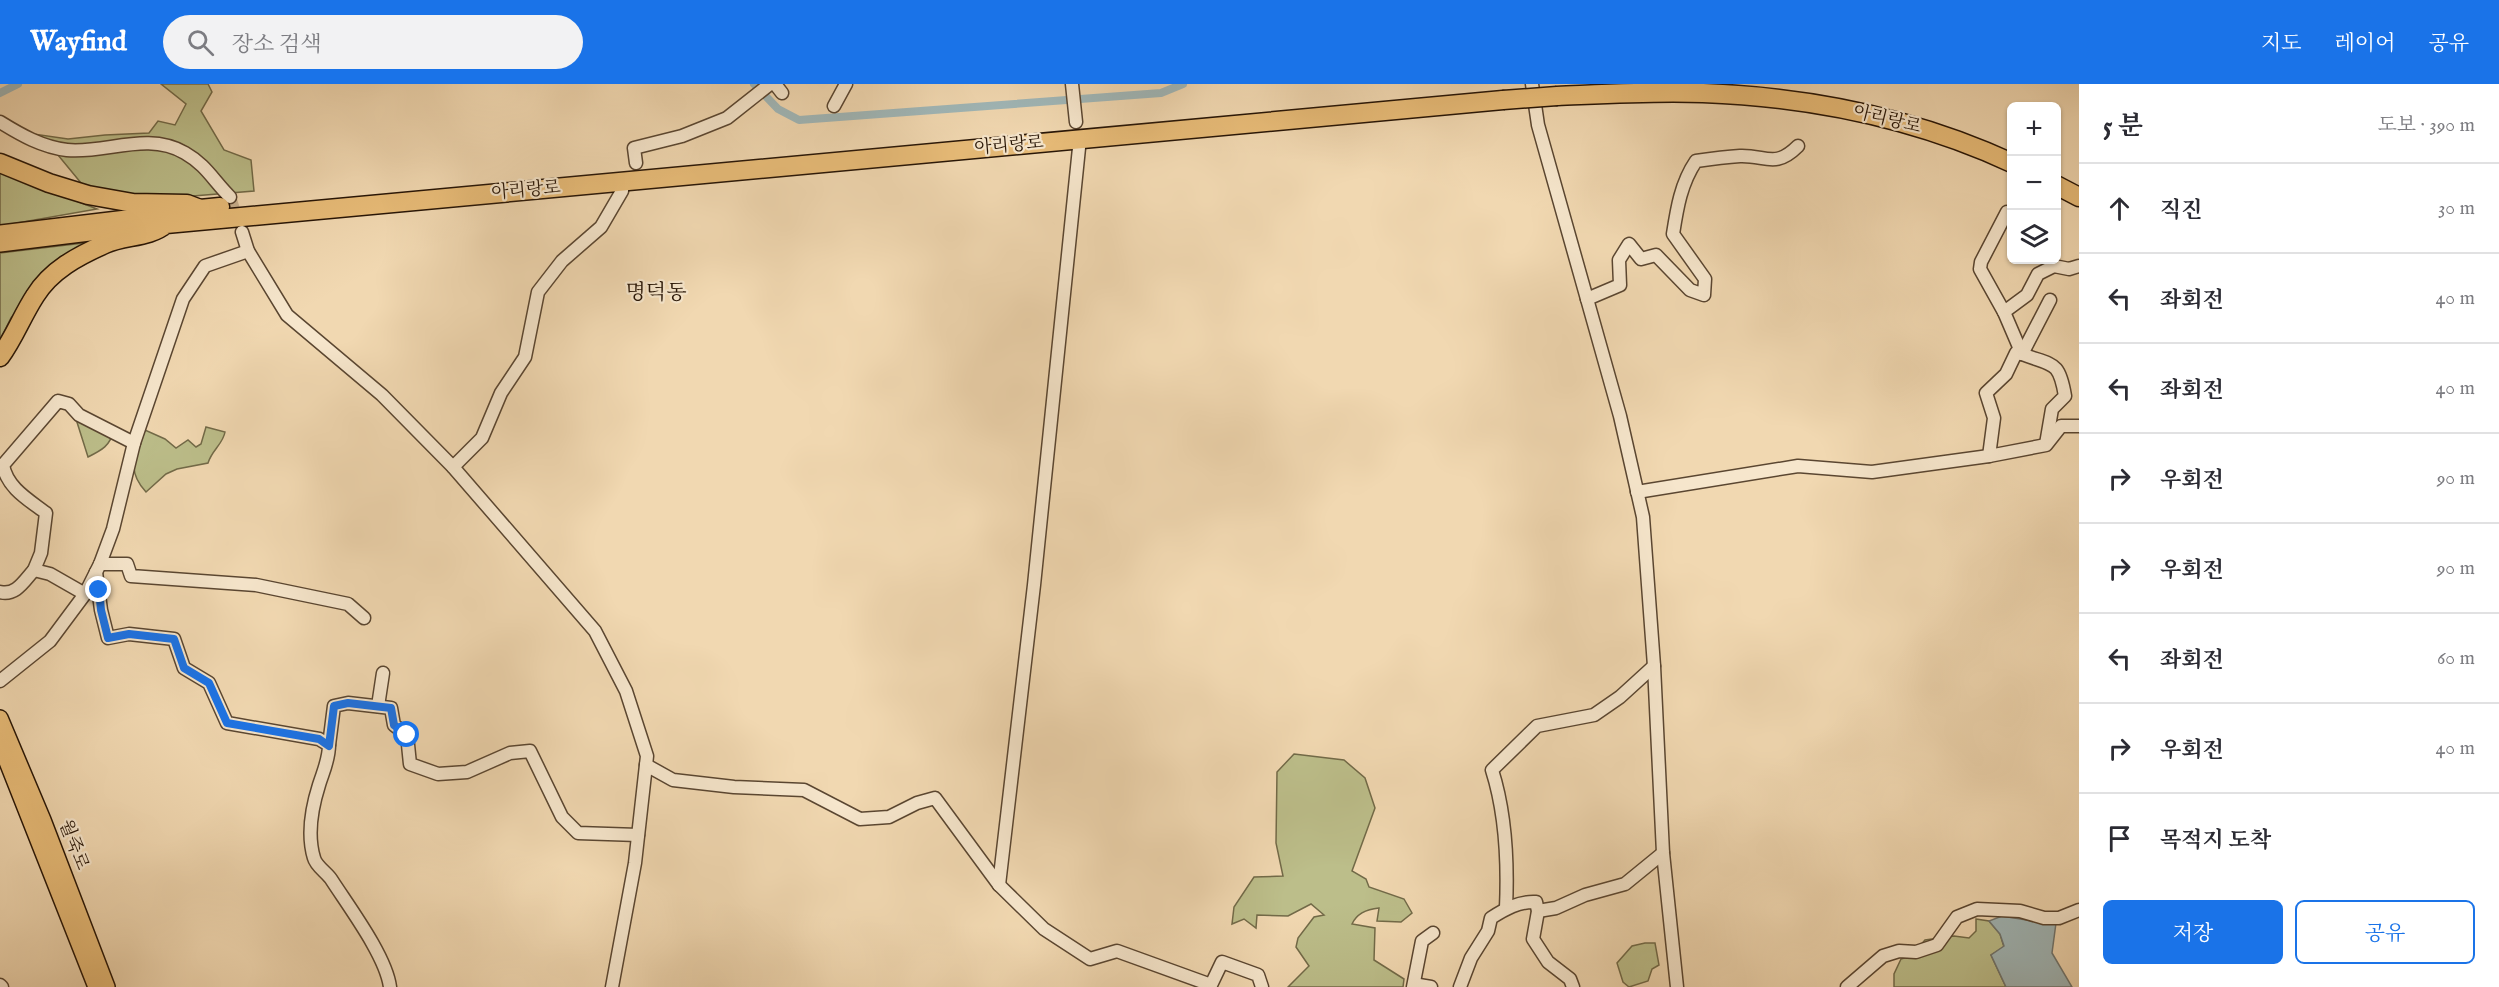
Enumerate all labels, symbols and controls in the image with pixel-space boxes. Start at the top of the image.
search box [163,15,583,69]
text: Wayfind [30,25,127,60]
icon: search [184,26,217,59]
text: 장소 검색 [232,31,322,59]
text: 지도 [2261,31,2302,58]
text: 레이어 [2335,31,2395,58]
text: 공유 [2428,31,2469,58]
street label: 아리랑로 [1850,100,1924,140]
map controls [2007,102,2061,264]
button: + [2007,102,2061,156]
text: 5 분 [2103,110,2143,143]
text: 도보 · 390 m [2377,113,2475,138]
street label: 아리랑로 [973,132,1045,160]
button: − [2007,156,2061,210]
street label: 아리랑로 [490,177,562,205]
icon: ahead [2103,192,2136,225]
text: 30 m [2438,196,2475,221]
text: 직진 [2160,197,2203,225]
button: layers [2007,210,2061,264]
district label: 명덕동 [626,280,686,307]
icon: left [2103,282,2136,315]
text: 40 m [2436,286,2475,311]
text: 좌회전 [2160,287,2224,315]
icon: left [2103,372,2136,405]
text: 40 m [2436,376,2475,401]
text: 좌회전 [2160,377,2224,405]
icon: right [2103,462,2136,495]
text: 90 m [2437,466,2475,491]
text: 우회전 [2160,467,2224,495]
icon: right [2103,552,2136,585]
text: 90 m [2437,556,2475,581]
text: 우회전 [2160,557,2224,585]
route end [85,576,111,602]
icon: left [2103,642,2136,675]
text: 60 m [2437,646,2475,671]
text: 좌회전 [2160,647,2224,675]
route start [393,721,419,747]
icon: right [2103,732,2136,765]
text: 40 m [2436,736,2475,761]
text: 우회전 [2160,737,2224,765]
street label: 월죽로 [53,817,93,873]
icon: arrive [2103,822,2136,855]
text: 목적지 도착 [2160,827,2271,855]
button: 저장 [2103,900,2283,964]
button: 공유 [2295,900,2475,964]

